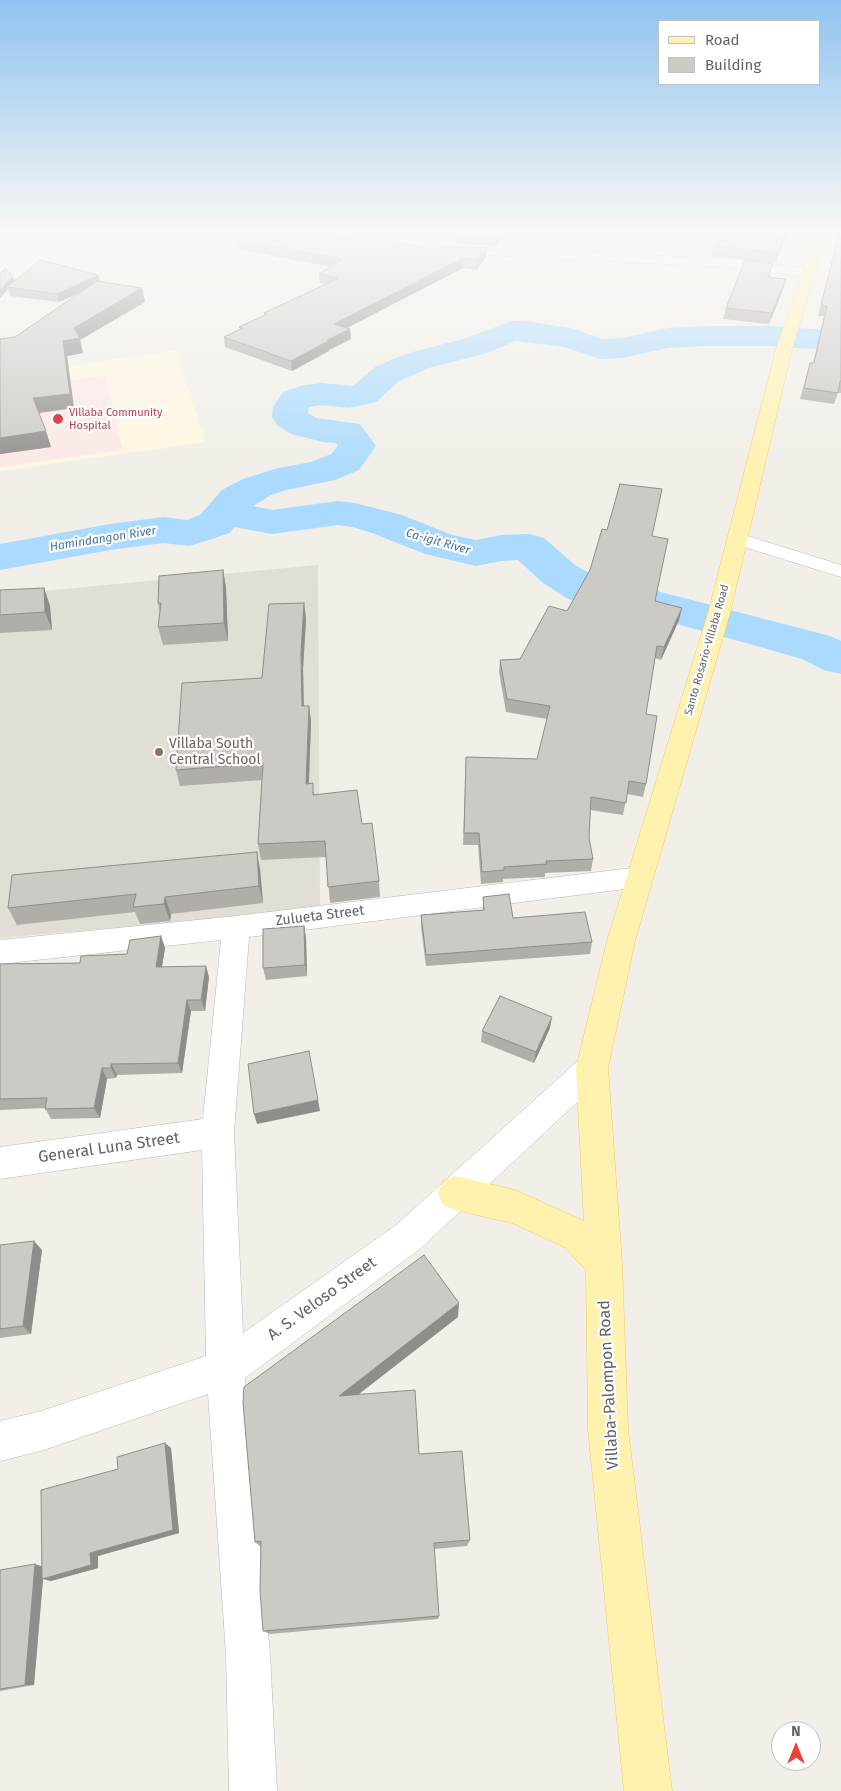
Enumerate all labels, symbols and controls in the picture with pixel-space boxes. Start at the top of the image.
legend [658,20,821,85]
text: Road [705,31,740,49]
text: Building [705,56,761,74]
place label: Villaba Community Hospital [69,406,162,432]
marker: Villaba Community Hospital [51,412,65,426]
water label: Hamindangon River [49,523,157,555]
water label: Ca-igit River [404,526,472,558]
street label: Santo Rosario-Villaba Road [682,583,732,717]
place label: Villaba South Central School [169,736,261,769]
marker: Villaba South Central School [153,746,165,758]
street label: Zulueta Street [275,902,365,930]
street label: General Luna Street [37,1129,181,1167]
street label: A. S. Veloso Street [264,1253,380,1345]
street label: Villaba-Palompon Road [595,1300,623,1470]
north arrow [771,1721,821,1771]
text: N [791,1723,801,1740]

